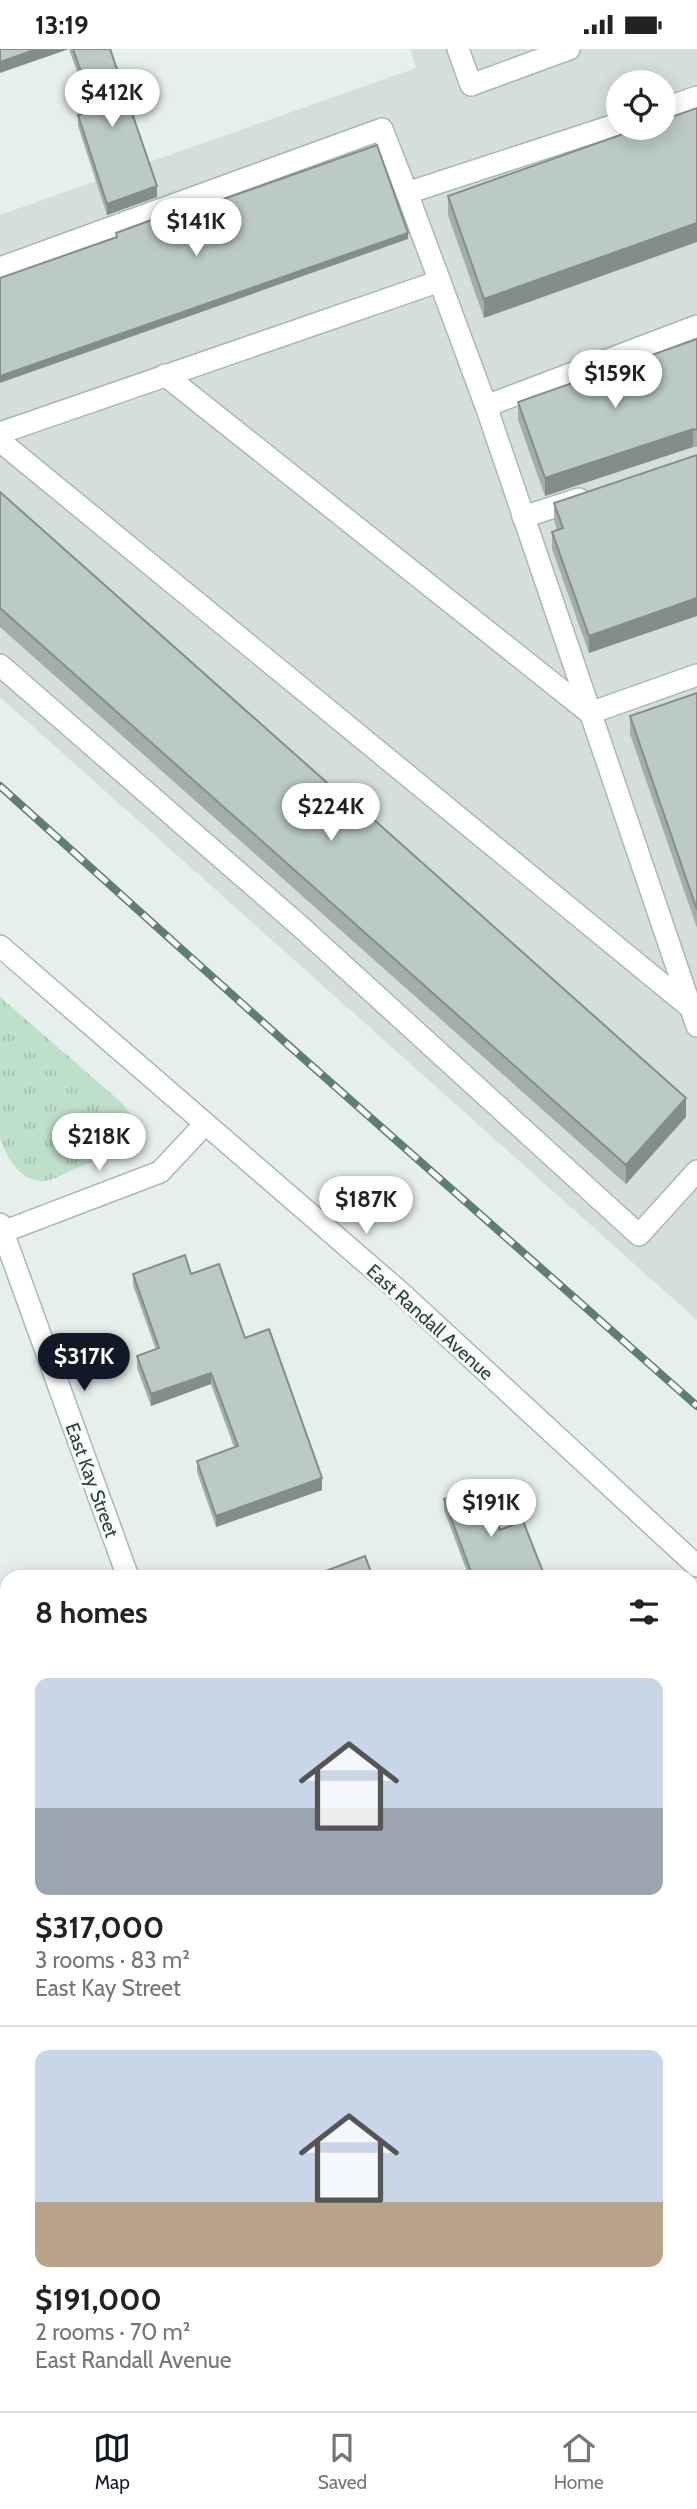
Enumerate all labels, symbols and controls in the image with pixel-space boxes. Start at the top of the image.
text: 13:19 [35,9,89,41]
pin: $412K [63,69,161,129]
map controls [606,70,676,140]
button: locate [606,70,676,140]
text: $412K [81,78,143,106]
pin: $141K [147,199,245,258]
text: $141K [167,207,225,235]
pin: $159K [566,351,664,410]
text: $159K [584,359,646,387]
pin: $224K [282,783,380,843]
text: $224K [298,792,364,820]
pin: $218K [50,1113,148,1173]
text: $218K [68,1122,130,1150]
pin: $187K [317,1177,415,1236]
text: $187K [335,1185,397,1213]
street label: East Randall Avenue [362,1259,498,1385]
pin: $317K [35,1333,133,1393]
text: $317K [54,1342,114,1370]
street label: East Kay Street [61,1420,124,1541]
pin: $191K [442,1479,540,1539]
text: $191K [462,1488,520,1516]
icon: filters [625,1593,663,1631]
text: 8 homes [35,1594,148,1631]
icon: home [286,1723,412,1849]
text: $317,000 [35,1909,164,1946]
text: 3 rooms · 83 m² [35,1946,190,1974]
text: East Kay Street [35,1974,181,2002]
icon: home [286,2095,412,2221]
text: $191,000 [35,2281,162,2318]
text: 2 rooms · 70 m² [35,2318,190,2346]
text: East Randall Avenue [35,2346,232,2374]
tab: Map [93,2429,131,2494]
tab: Saved [318,2429,367,2494]
tab: Home [554,2429,604,2494]

